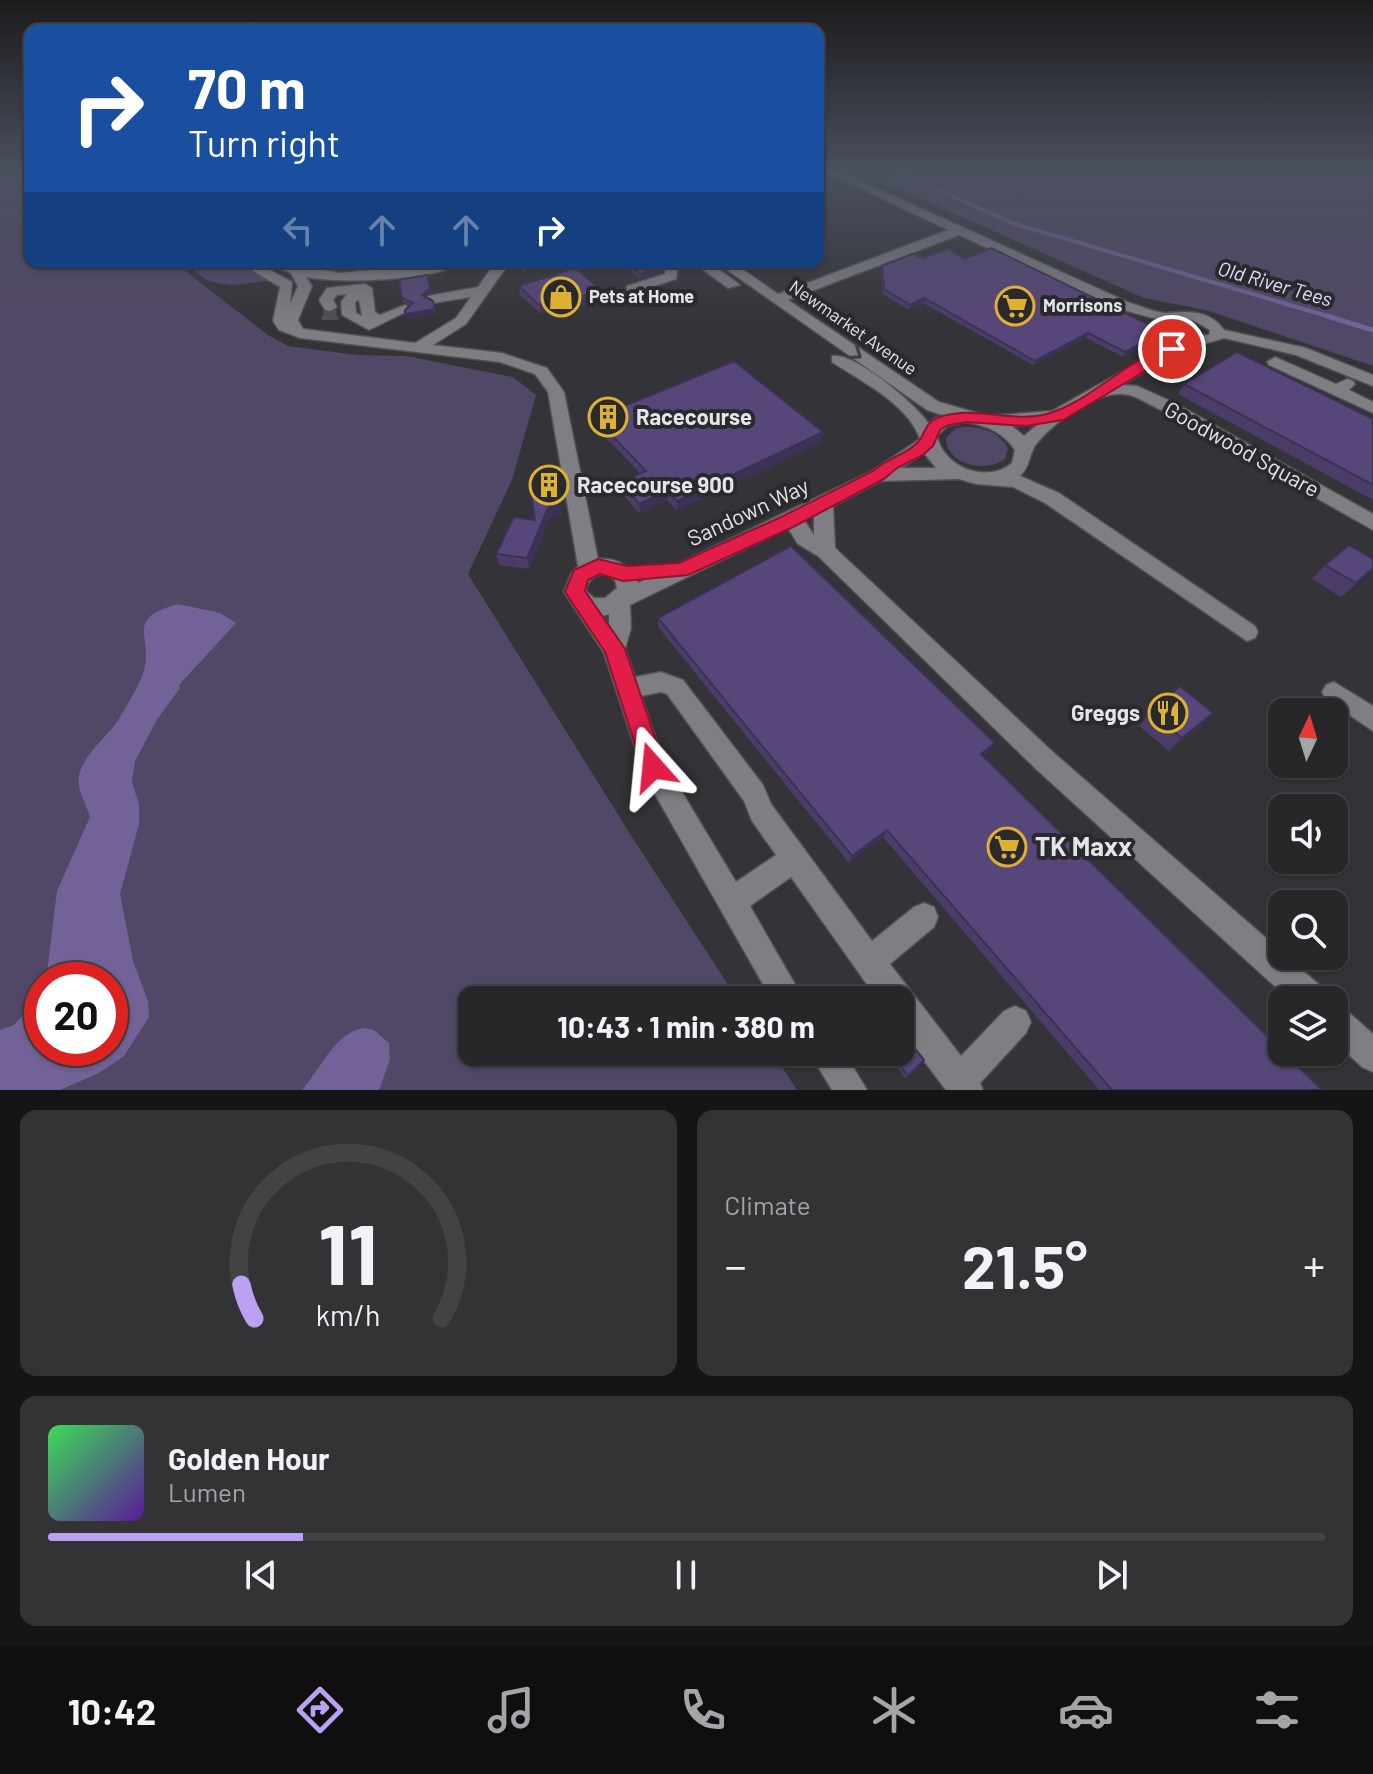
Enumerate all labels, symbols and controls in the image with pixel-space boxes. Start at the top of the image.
text: 70 m [188,53,306,120]
icon: right [56,56,160,160]
text: Turn right [188,121,340,164]
icon: left [276,208,320,252]
icon: ahead [360,208,404,252]
icon: ahead [444,208,488,252]
icon: right [528,208,572,252]
water label: Old River Tees [1216,255,1335,311]
street label: Newmarket Avenue [786,275,922,379]
shop icon: Pets at Home [540,276,582,318]
place label: Pets at Home [589,285,694,307]
supermarket icon: Morrisons [994,285,1036,327]
place label: Morrisons [1043,294,1122,316]
pin [1138,315,1206,383]
icon: arrive [1150,327,1194,371]
one-way arrow [847,344,862,359]
street label: Goodwood Square [1161,395,1324,501]
building icon: Racecourse [587,396,629,438]
place label: Racecourse [636,403,752,429]
building icon: Racecourse 900 [528,464,570,506]
place label: Racecourse 900 [577,471,734,497]
street label: Sandown Way [683,472,812,551]
restaurant icon: Greggs [1147,692,1189,734]
north arrow [1268,698,1348,778]
map controls [1268,698,1348,1066]
place label: Greggs [1071,699,1140,725]
position arrow [611,725,695,809]
button: sound [1268,794,1348,874]
supermarket icon: TK Maxx [986,826,1028,868]
place label: TK Maxx [1035,830,1132,861]
button: search [1268,890,1348,970]
speed limit sign: 20 [24,962,128,1066]
button: layers [1268,986,1348,1066]
text: 10:43 · 1 min · 380 m [557,1008,815,1044]
text: Climate [725,1189,811,1220]
text: 11 [319,1202,378,1302]
text: 21.5° [962,1229,1088,1301]
text: − [725,1238,747,1291]
text: + [1303,1238,1325,1291]
text: km/h [316,1297,381,1332]
text: Golden Hour [168,1440,330,1476]
text: Lumen [168,1476,246,1507]
icon: previous [239,1553,283,1597]
icon: pause [664,1553,708,1597]
icon: next [1090,1553,1134,1597]
icon: directions [292,1682,348,1738]
icon: music [483,1682,539,1738]
icon: phone [675,1682,731,1738]
icon: climate [866,1682,922,1738]
icon: car [1058,1682,1114,1738]
icon: filters [1249,1682,1305,1738]
text: 10:42 [68,1689,156,1732]

